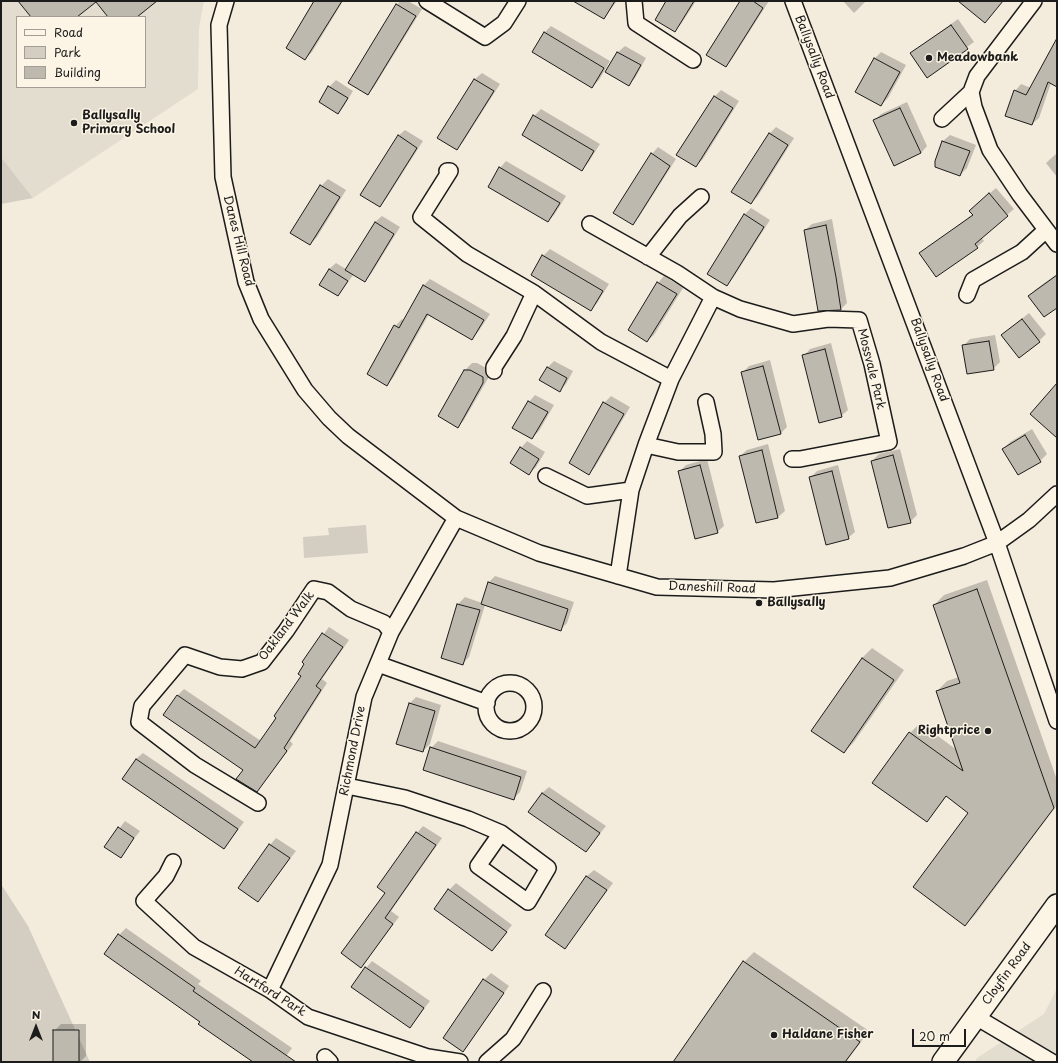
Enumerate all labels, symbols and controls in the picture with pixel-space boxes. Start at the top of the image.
street label: Ballysally Road [791,13,837,101]
legend [16,16,146,88]
text: Road [54,23,83,41]
text: Park [54,43,81,61]
place label: Meadowbank [937,51,1018,65]
marker: Meadowbank [924,53,934,63]
text: Building [54,63,101,81]
place label: Ballysally Primary School [82,109,175,137]
marker: Ballysally Primary School [69,118,79,128]
street label: Danes Hill Road [220,194,256,288]
street label: Ballysally Road [907,316,951,404]
street label: Mossvale Park [854,327,888,411]
street label: Daneshill Road [668,579,756,597]
street label: Oakland Walk [256,588,318,664]
place label: Ballysally [767,596,826,610]
marker: Ballysally [754,598,764,608]
street label: Richmond Drive [337,705,369,797]
place label: Rightprice [918,724,980,738]
marker: Rightprice [983,726,993,736]
street label: Cloyfin Road [980,940,1034,1008]
street label: Hartford Park [231,964,309,1020]
text: N [32,1006,40,1023]
north arrow [16,1007,56,1047]
scale bar [914,1021,968,1047]
text: 20 m [919,1027,950,1045]
place label: Haldane Fisher [782,1028,873,1042]
marker: Haldane Fisher [769,1030,779,1040]

